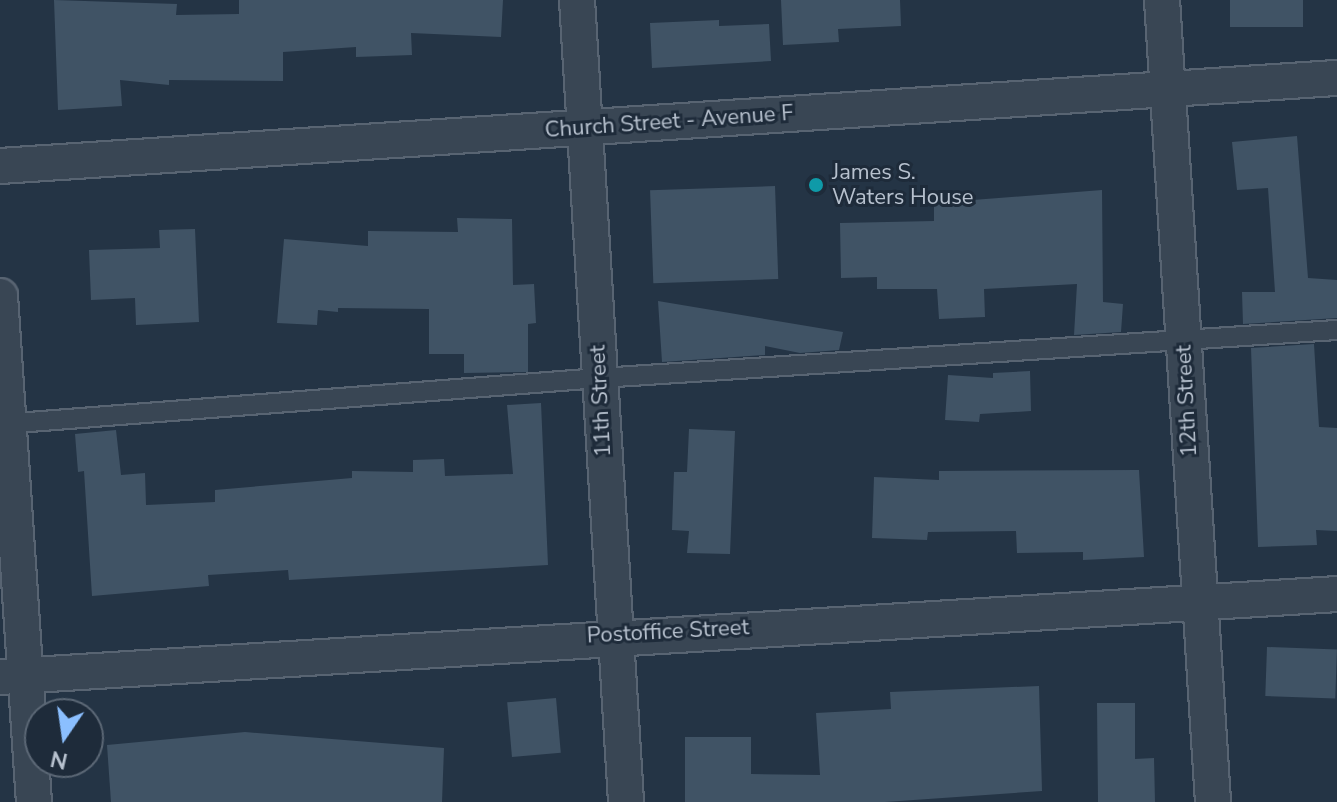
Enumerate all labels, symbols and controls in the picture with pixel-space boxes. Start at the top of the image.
street label: Church Street - Avenue F [544,100,794,144]
place label: James S. Waters House [832,159,974,210]
marker: James S. Waters House [807,176,825,194]
street label: 11th Street [585,344,617,458]
street label: 12th Street [1171,344,1203,458]
street label: Postoffice Street [586,615,750,649]
north arrow [24,698,104,778]
text: N [48,743,70,776]

